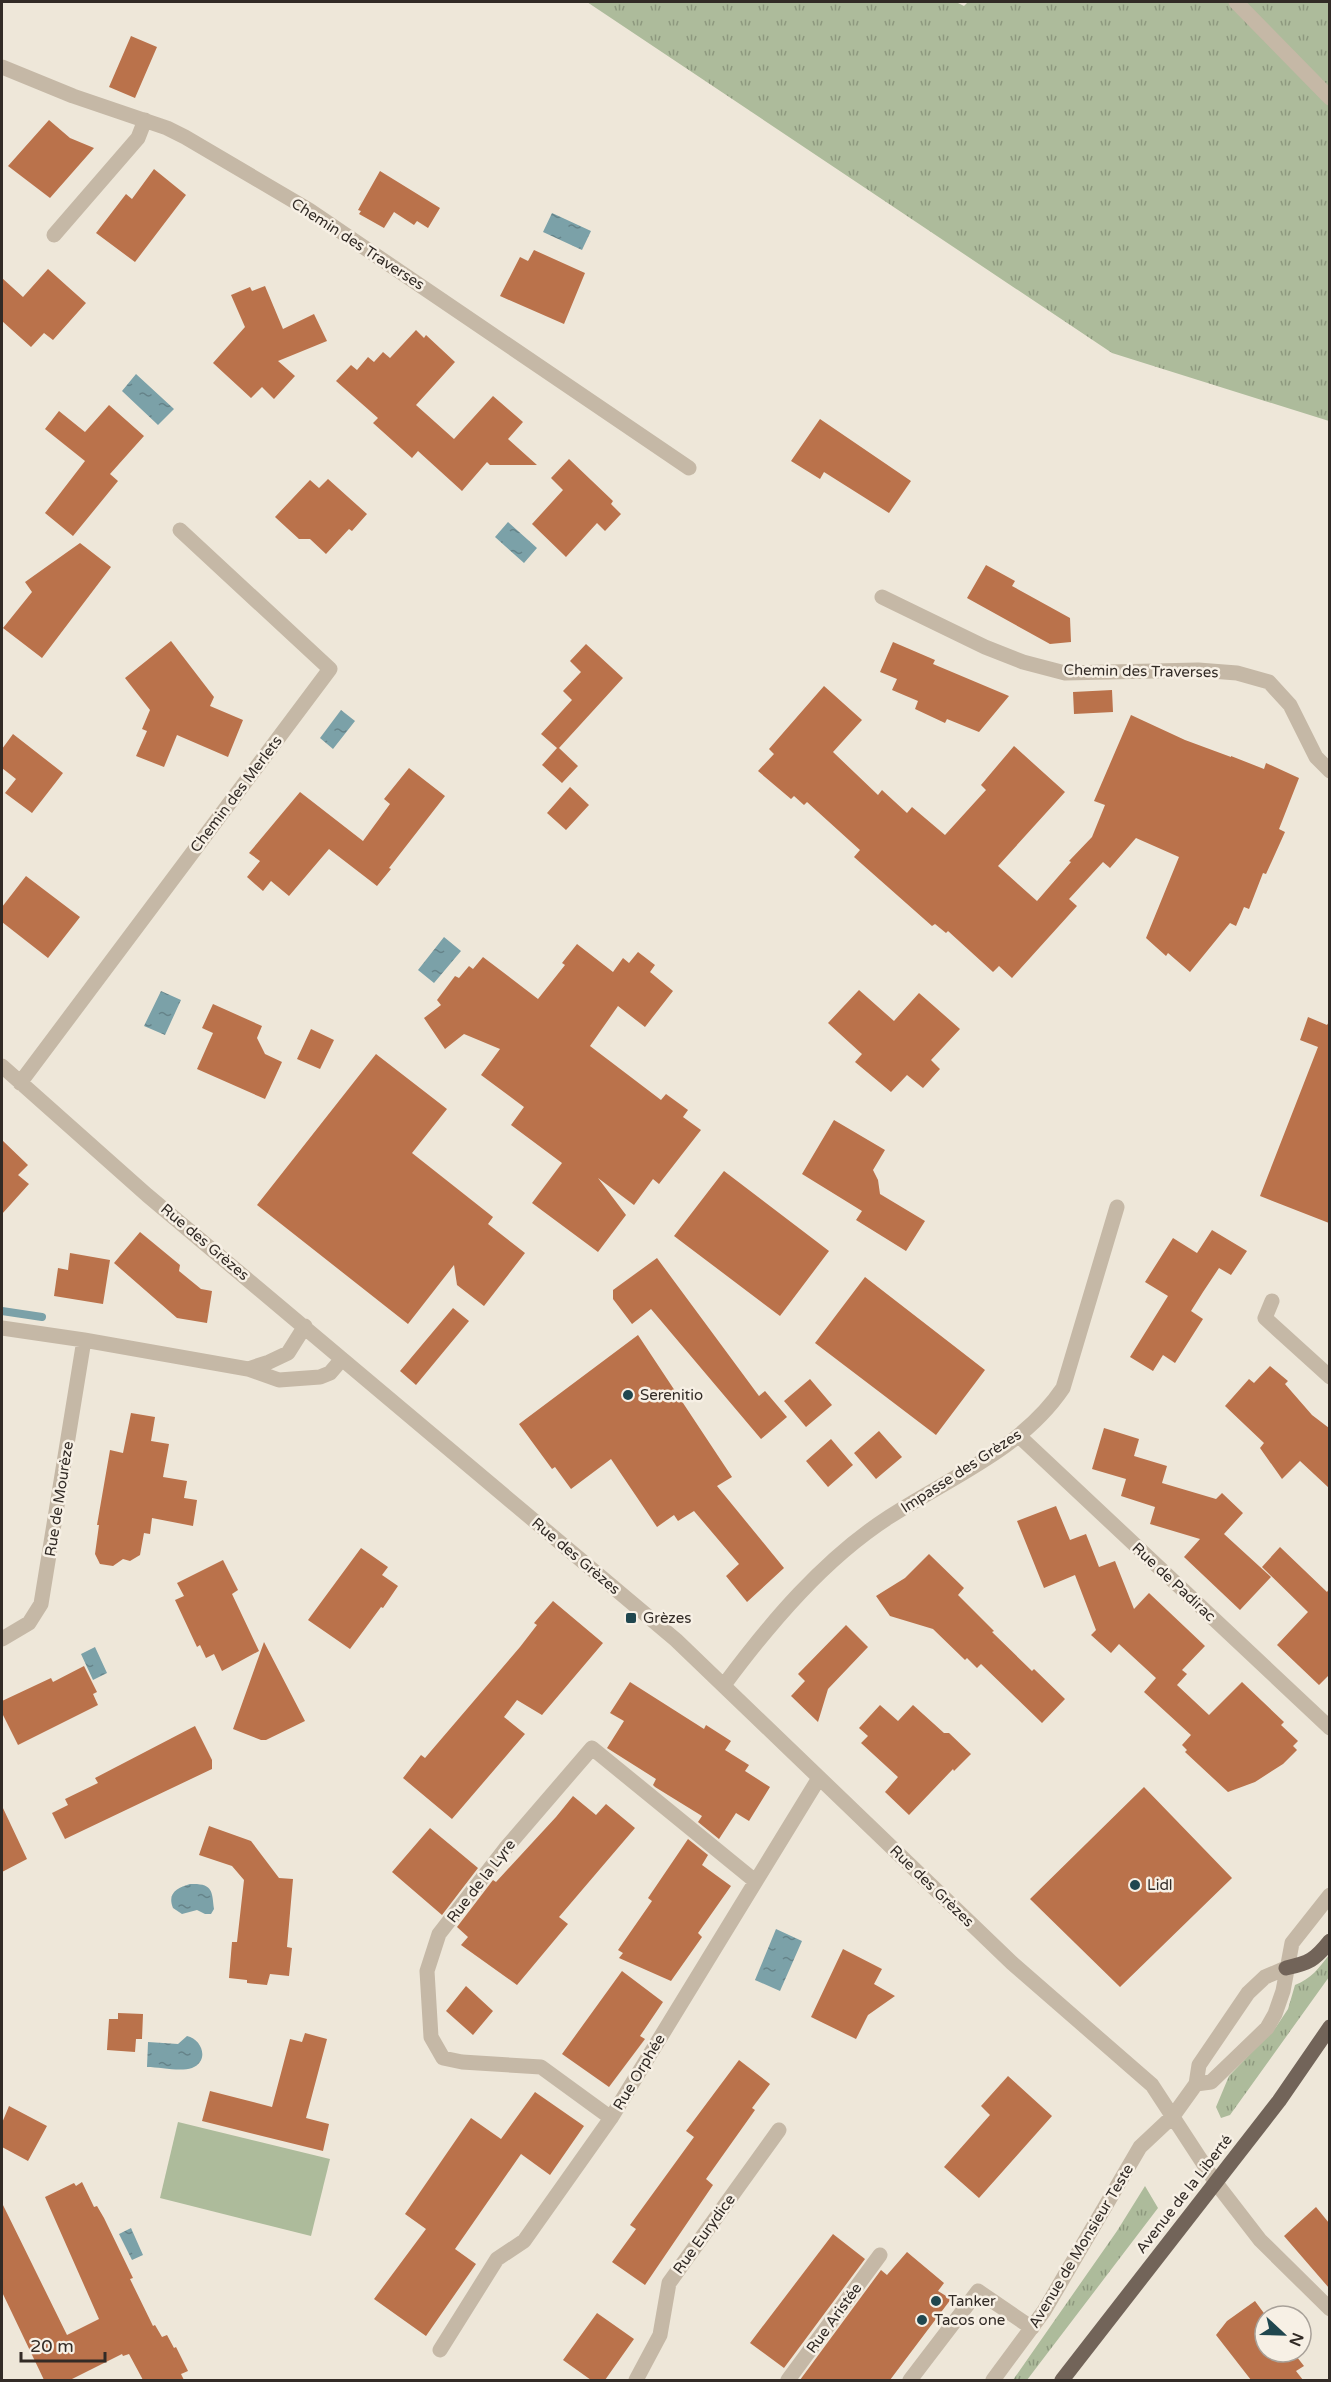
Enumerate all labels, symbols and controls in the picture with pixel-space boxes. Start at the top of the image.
street label: Chemin des Traverses [288,194,428,294]
street label: Chemin des Traverses [1063,661,1219,681]
street label: Chemin des Merlets [186,732,286,856]
street label: Rue des Grèzes [157,1200,253,1284]
place label: Serenitio [640,1386,703,1404]
marker: Serenitio [621,1388,635,1402]
street label: Impasse des Grèzes [897,1425,1025,1517]
street label: Rue de Mourèze [41,1440,77,1558]
street label: Rue des Grèzes [528,1514,624,1598]
street label: Rue de Padirac [1129,1539,1219,1625]
place label: Grèzes [643,1609,692,1627]
marker: Grèzes [624,1611,638,1625]
street label: Rue de la Lyre [443,1836,519,1926]
street label: Rue des Grèzes [886,1841,978,1931]
place label: Lidl [1147,1876,1173,1894]
marker: Lidl [1128,1878,1142,1892]
street label: Rue Orphée [609,2031,669,2113]
street label: Avenue de la Liberté [1132,2131,1236,2257]
street label: Avenue de Monsieur Teste [1025,2161,1137,2331]
street label: Rue Eurydice [669,2191,739,2277]
street label: Rue Aristée [802,2279,866,2357]
place label: Tanker [948,2292,996,2310]
marker: Tanker [929,2294,943,2308]
north arrow [1253,2304,1313,2364]
place label: Tacos one [934,2311,1005,2329]
marker: Tacos one [915,2313,929,2327]
scale bar [21,2325,105,2363]
text: N [1284,2330,1308,2349]
text: 20 m [30,2335,74,2357]

